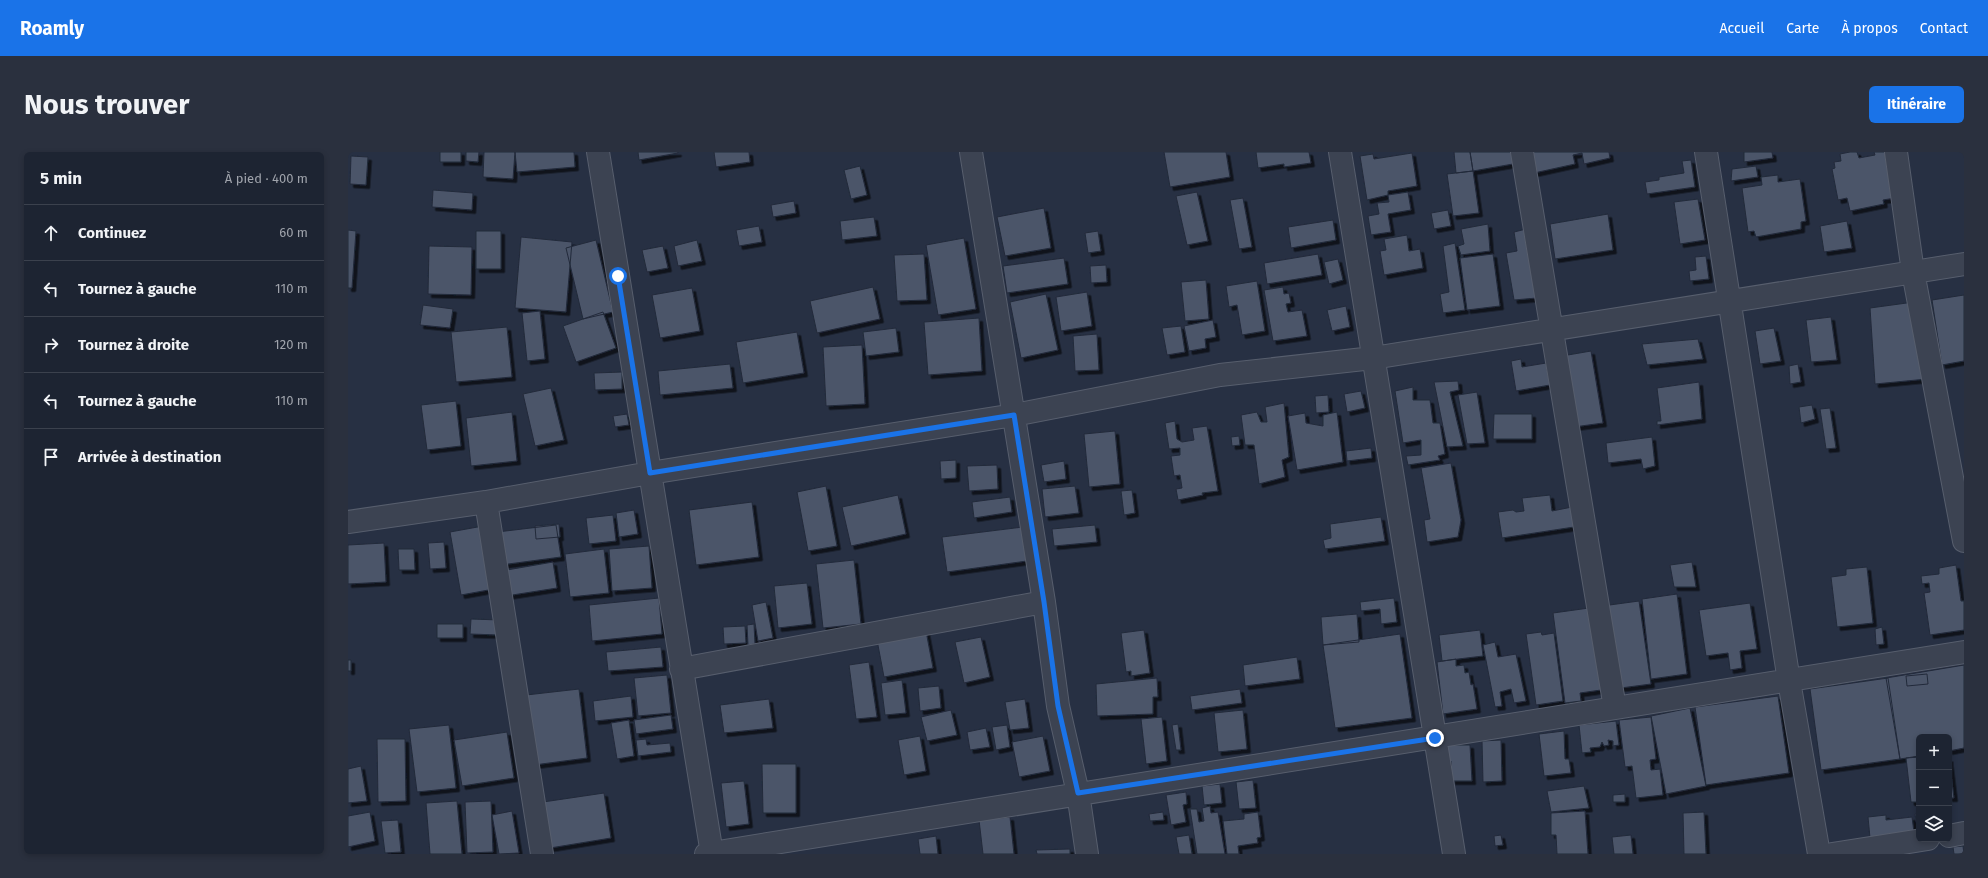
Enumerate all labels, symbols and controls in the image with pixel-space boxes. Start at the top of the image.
text: Roamly [20,17,84,40]
text: Accueil [1719,20,1764,37]
text: Carte [1786,20,1819,37]
text: À propos [1841,20,1898,37]
text: Contact [1920,20,1968,37]
button: Itinéraire [1869,86,1964,123]
text: Nous trouver [24,88,189,121]
text: 5 min [40,168,82,189]
text: À pied · 400 m [225,171,308,186]
icon: ahead [40,222,62,244]
text: Continuez [78,224,146,242]
text: 60 m [279,225,308,240]
route start [609,267,627,285]
icon: left [40,278,62,300]
text: Tournez à gauche [78,280,197,298]
text: 110 m [275,281,308,296]
icon: right [40,334,62,356]
text: Tournez à droite [78,336,189,354]
text: 120 m [274,337,308,352]
icon: left [40,390,62,412]
text: Tournez à gauche [78,392,197,410]
text: 110 m [275,393,308,408]
icon: arrive [40,446,62,468]
text: Arrivée à destination [78,448,221,466]
route end [1426,729,1444,747]
map controls [1916,734,1952,842]
button: + [1916,734,1952,770]
button: − [1916,770,1952,806]
button: layers [1916,806,1952,842]

